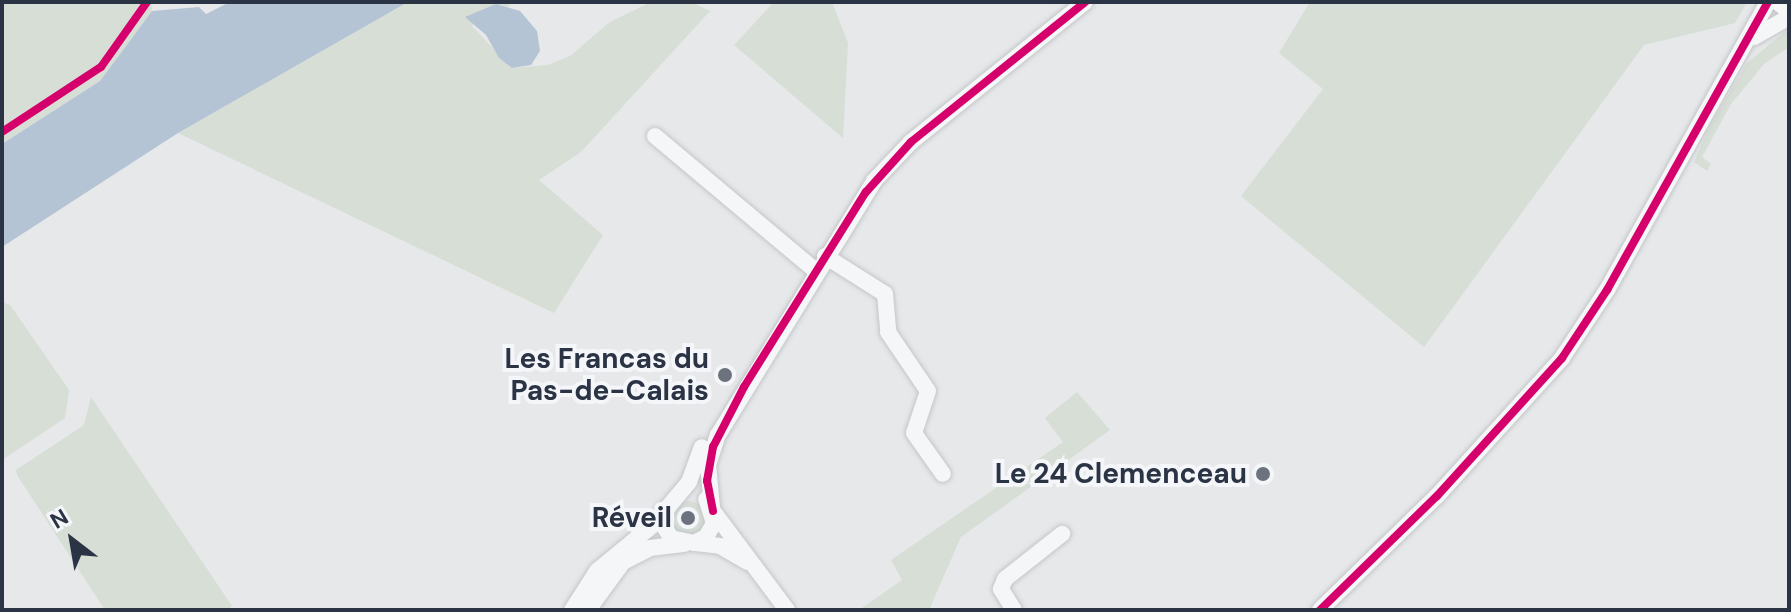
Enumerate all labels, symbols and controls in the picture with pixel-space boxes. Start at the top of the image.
place label: Les Francas du Pas-de-Calais [505,342,709,408]
marker: Les Francas du Pas-de-Calais [716,366,734,384]
place label: Le 24 Clemenceau [995,457,1247,491]
marker: Le 24 Clemenceau [1254,465,1272,483]
north arrow [32,500,112,580]
place label: Réveil [592,501,672,535]
text: N [45,502,74,536]
marker: Réveil [679,509,697,527]

